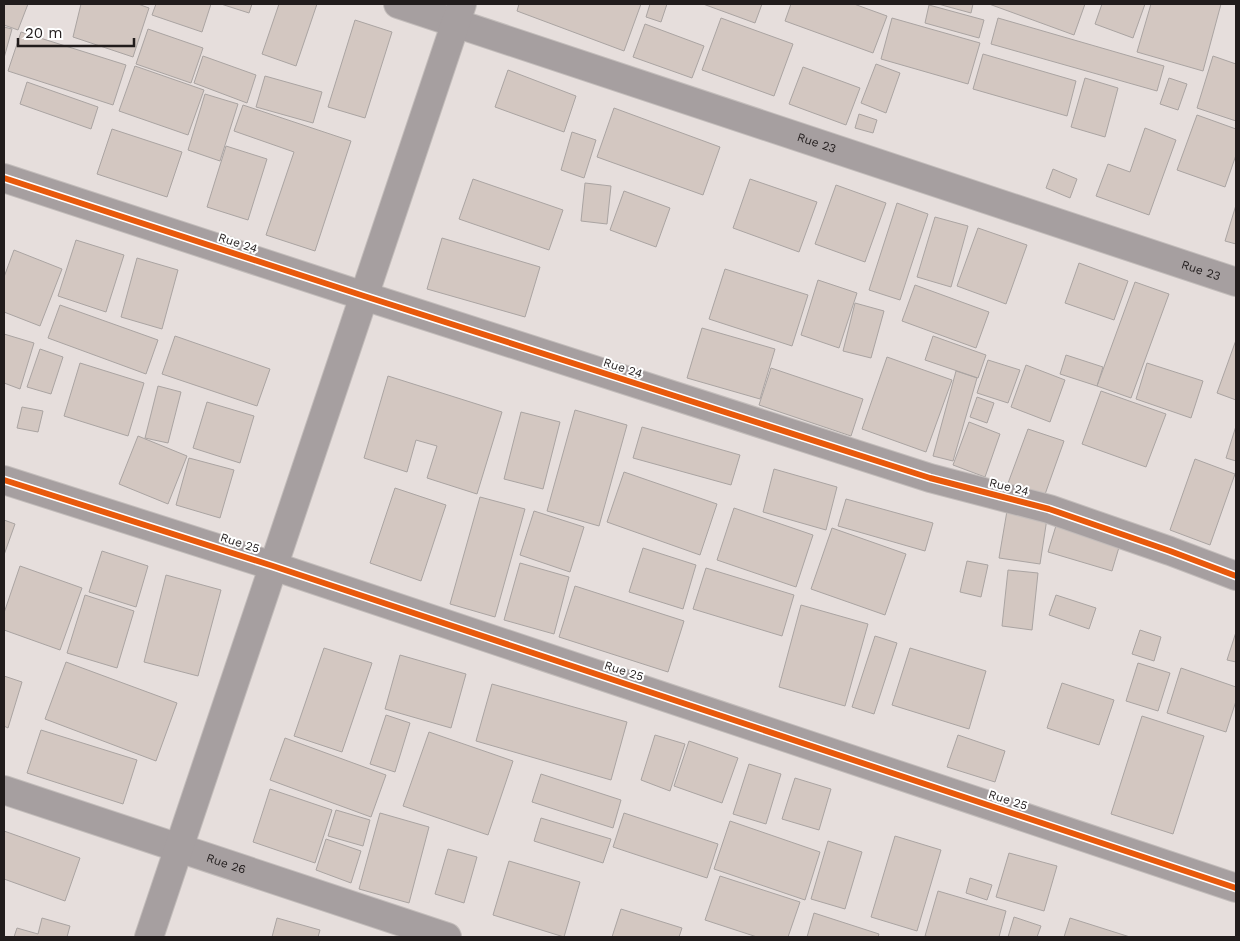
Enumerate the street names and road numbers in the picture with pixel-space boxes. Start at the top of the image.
street label: Rue 23 [795,130,838,156]
street label: Rue 24 [217,230,259,256]
street label: Rue 23 [1180,257,1222,283]
street label: Rue 24 [602,355,644,381]
street label: Rue 24 [988,475,1030,499]
street label: Rue 25 [219,530,261,556]
street label: Rue 25 [603,658,645,684]
street label: Rue 25 [987,787,1029,813]
street label: Rue 26 [205,851,248,877]

